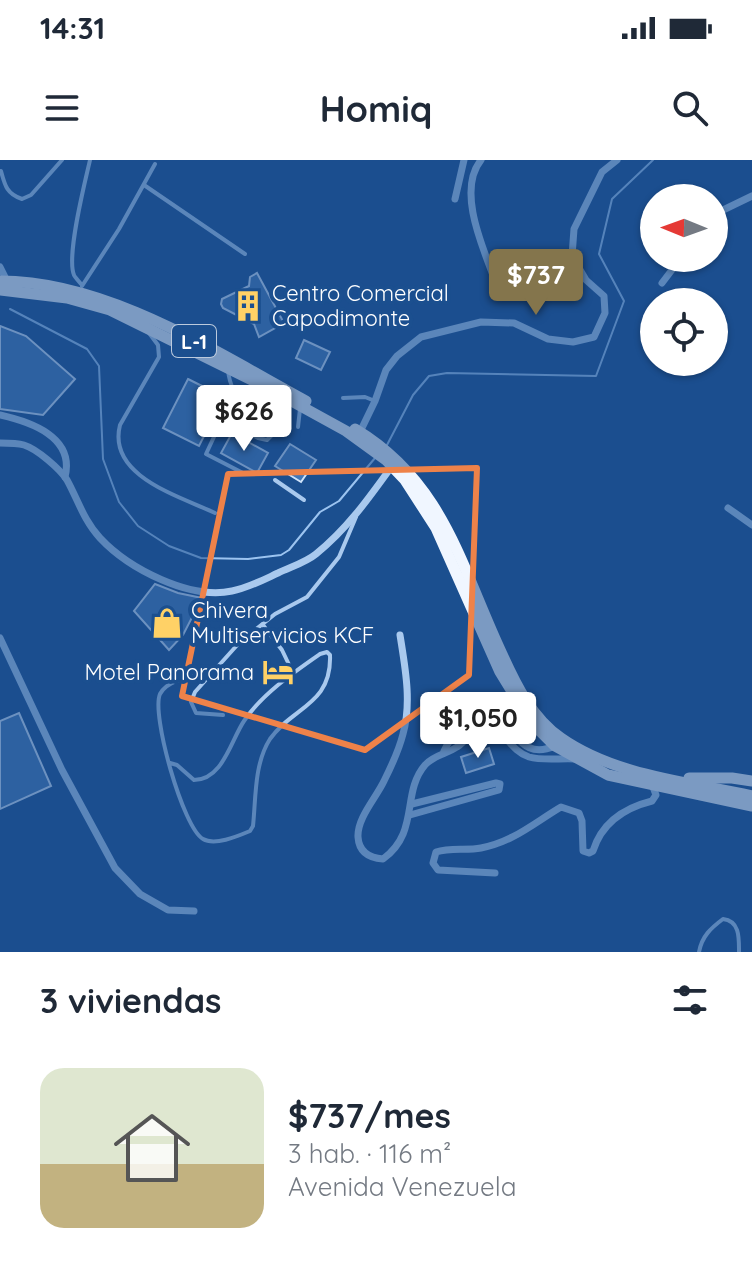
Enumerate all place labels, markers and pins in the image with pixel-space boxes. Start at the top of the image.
pin: $737 [489,249,583,317]
place label: Centro Comercial Capodimonte [272,279,449,332]
building icon: Centro Comercial Capodimonte [231,289,265,323]
pin: $626 [197,385,291,453]
place label: Chivera Multiservicios KCF [191,596,374,649]
shop icon: Chivera Multiservicios KCF [150,606,184,640]
hotel icon: Motel Panorama [261,655,295,689]
place label: Motel Panorama [84,658,254,686]
pin: $1,050 [413,692,543,760]

